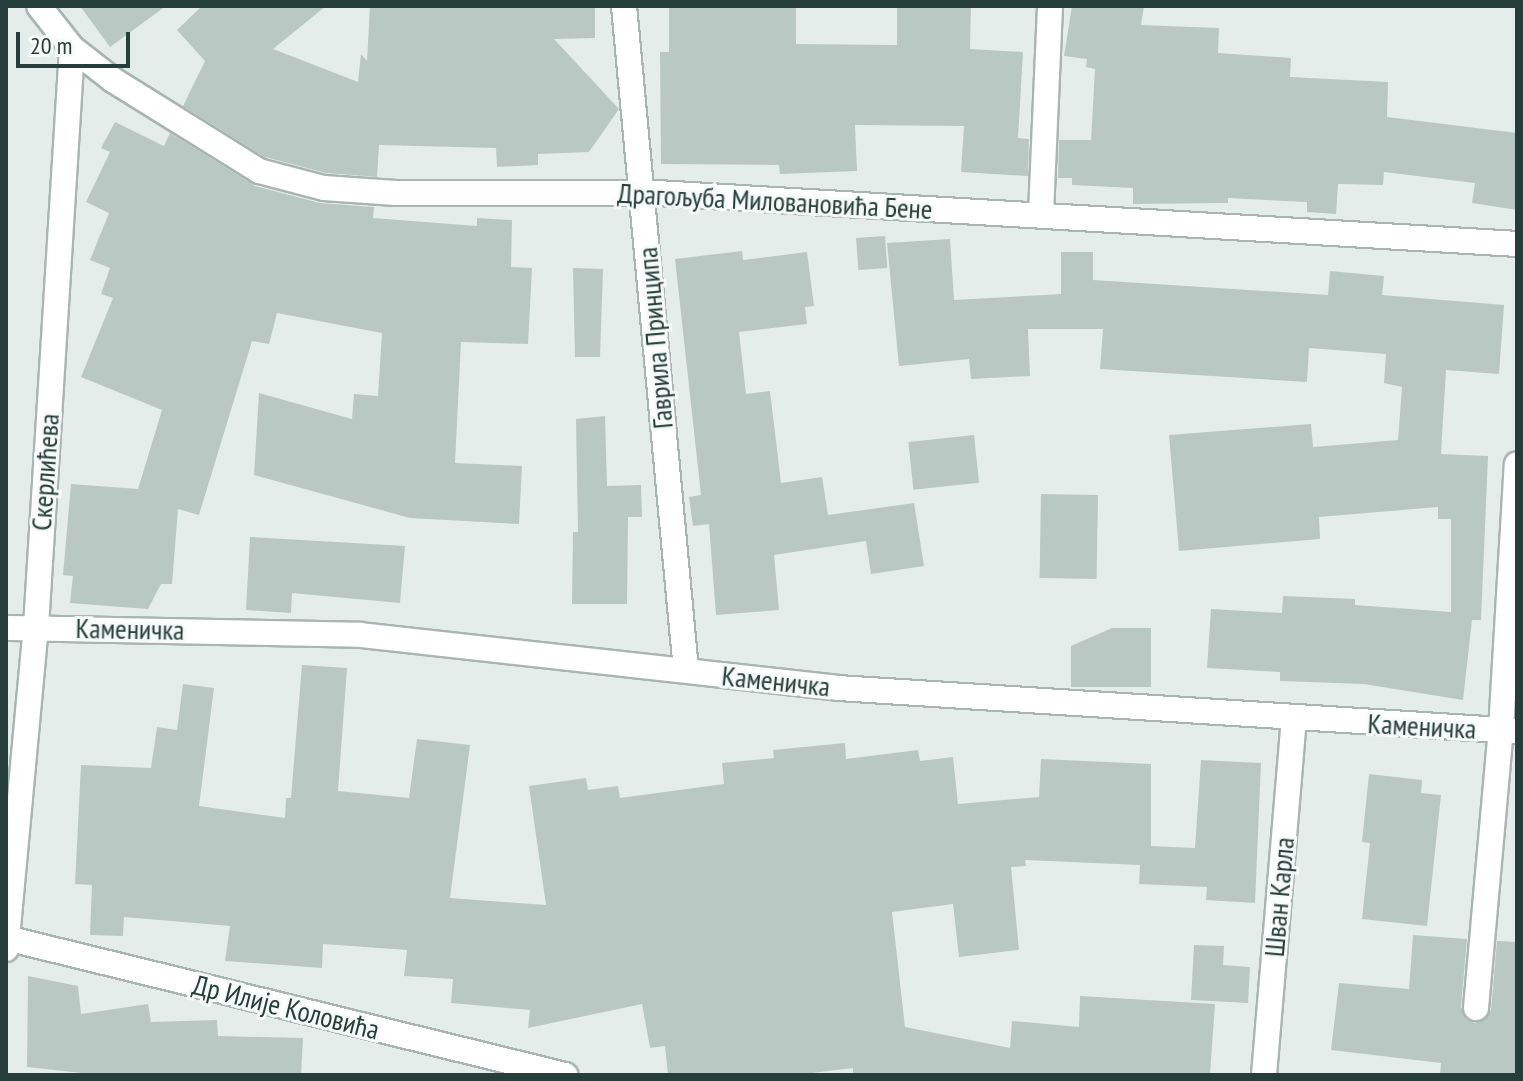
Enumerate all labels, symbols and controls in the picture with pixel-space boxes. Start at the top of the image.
scale bar [20,16,134,66]
text: 20 m [30,30,72,61]
street label: Драгољуба Миловановића Бене [617,176,933,226]
street label: Гаврила Принципа [630,246,680,430]
street label: Скерлићева [24,412,66,532]
street label: Каменичка [75,611,185,647]
street label: Каменичка [720,659,832,703]
street label: Каменичка [1367,706,1477,746]
street label: Шван Карла [1257,836,1301,958]
street label: Др Илије Коловића [189,968,383,1046]

